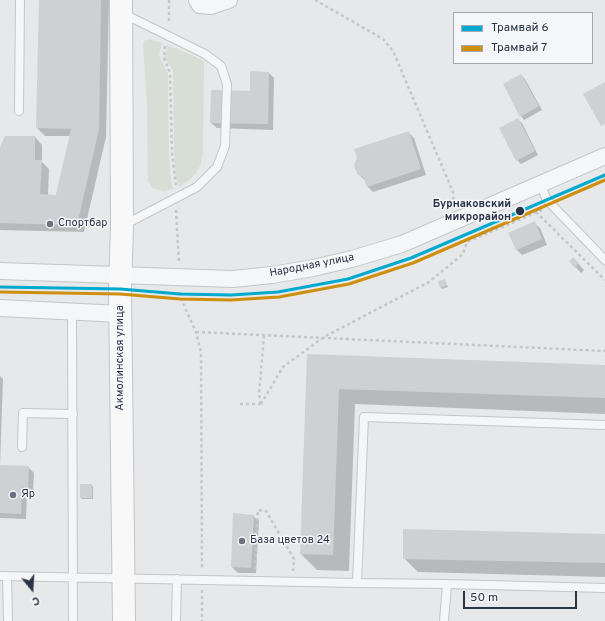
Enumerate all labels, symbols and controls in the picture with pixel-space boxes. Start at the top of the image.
legend [453,12,593,64]
text: Трамвай 6 [491,20,549,36]
text: Трамвай 7 [491,40,547,56]
place label: Бурнаковский микрорайон [433,198,511,224]
marker: Бурнаковский микрорайон [514,205,526,217]
place label: Спортбар [58,217,107,231]
marker: Спортбар [45,219,55,229]
street label: Народная улица [269,251,355,281]
street label: Акмолинская улица [114,305,128,411]
place label: Яр [21,488,35,502]
marker: Яр [8,490,18,500]
place label: База цветов 24 [250,534,330,548]
marker: База цветов 24 [237,536,247,546]
north arrow [12,569,52,609]
scale bar [465,583,579,609]
text: 50 m [470,590,498,606]
text: С [30,593,41,608]

